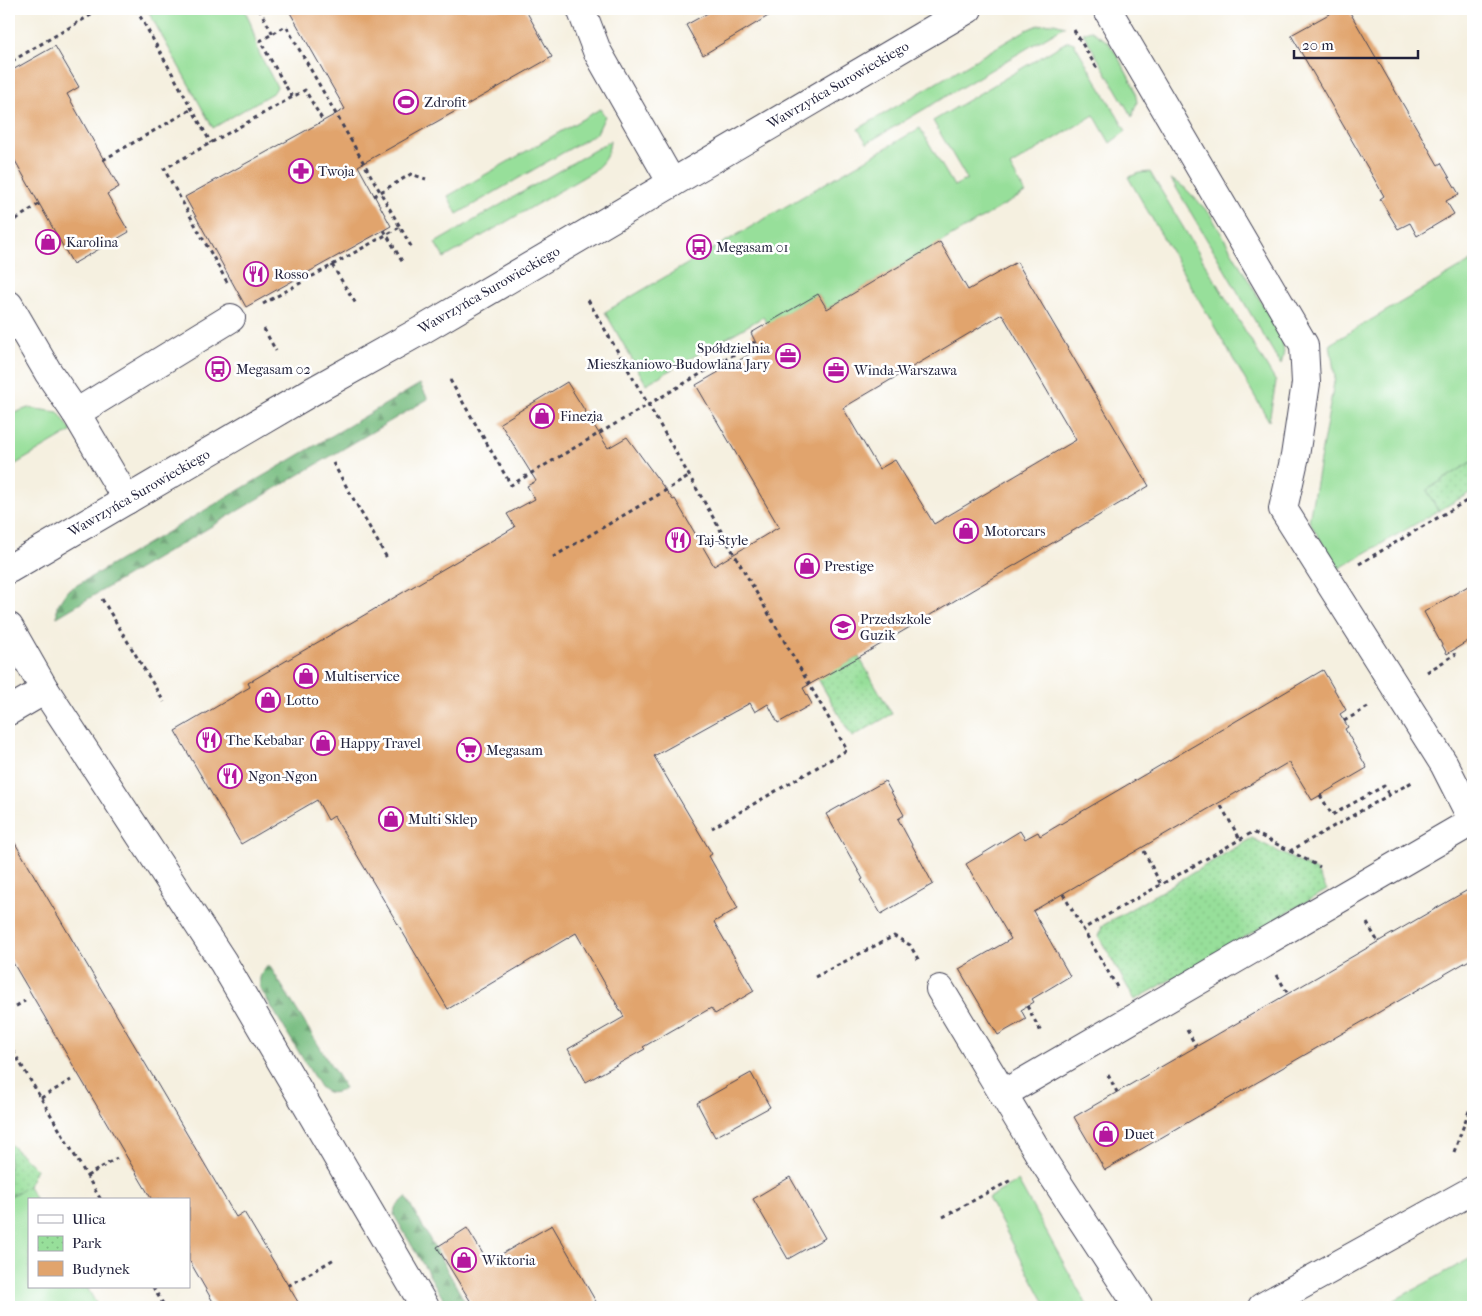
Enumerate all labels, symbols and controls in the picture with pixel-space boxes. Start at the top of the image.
scale bar [1294,28,1418,60]
text: 20 m [1302,36,1334,54]
street label: Wawrzyńca Surowieckiego [763,37,912,133]
sports icon: Zdrofit [393,89,419,115]
place label: Zdrofit [424,94,467,111]
pharmacy icon: Twoja [288,158,314,184]
place label: Twoja [318,163,355,180]
shop icon: Karolina [35,229,61,255]
place label: Karolina [66,234,119,251]
bus stop icon: Megasam 01 [686,234,712,260]
place label: Megasam 01 [716,239,788,256]
street label: Wawrzyńca Surowieckiego [414,242,563,338]
restaurant icon: Rosso [243,261,269,287]
place label: Rosso [274,266,309,283]
place label: Spółdzielnia Mieszkaniowo-Budowlana Jary [587,340,771,373]
office icon: Spółdzielnia Mieszkaniowo-Budowlana Jary [775,343,801,369]
bus stop icon: Megasam 02 [205,356,231,382]
office icon: Winda-Warszawa [823,357,849,383]
place label: Megasam 02 [236,361,311,378]
place label: Winda-Warszawa [853,362,958,379]
shop icon: Finezja [529,403,555,429]
place label: Finezja [560,408,603,425]
street label: Wawrzyńca Surowieckiego [64,445,213,541]
shop icon: Motorcars [953,518,979,544]
place label: Motorcars [984,523,1045,540]
restaurant icon: Taj-Style [665,527,691,553]
place label: Taj-Style [696,532,748,549]
shop icon: Prestige [794,553,820,579]
place label: Prestige [824,558,874,575]
place label: Przedszkole Guzik [860,611,931,644]
school or university icon: Przedszkole Guzik [830,614,856,640]
shop icon: Multiservice [293,663,319,689]
place label: Multiservice [324,668,400,685]
shop icon: Lotto [255,687,281,713]
place label: Lotto [286,692,319,709]
restaurant icon: The Kebabar [196,727,222,753]
shop icon: Happy Travel [310,730,336,756]
place label: The Kebabar [226,732,304,749]
place label: Happy Travel [340,735,421,752]
supermarket icon: Megasam [456,737,482,763]
place label: Megasam [486,742,543,759]
restaurant icon: Ngon-Ngon [217,763,243,789]
place label: Ngon-Ngon [248,768,318,785]
shop icon: Multi Sklep [378,806,404,832]
place label: Multi Sklep [408,811,478,828]
shop icon: Duet [1093,1121,1119,1147]
place label: Duet [1124,1126,1154,1143]
legend [28,1198,190,1288]
text: Ulica [72,1210,107,1228]
text: Park [72,1234,102,1252]
shop icon: Wiktoria [451,1247,477,1273]
place label: Wiktoria [481,1252,536,1269]
text: Budynek [72,1260,130,1278]

